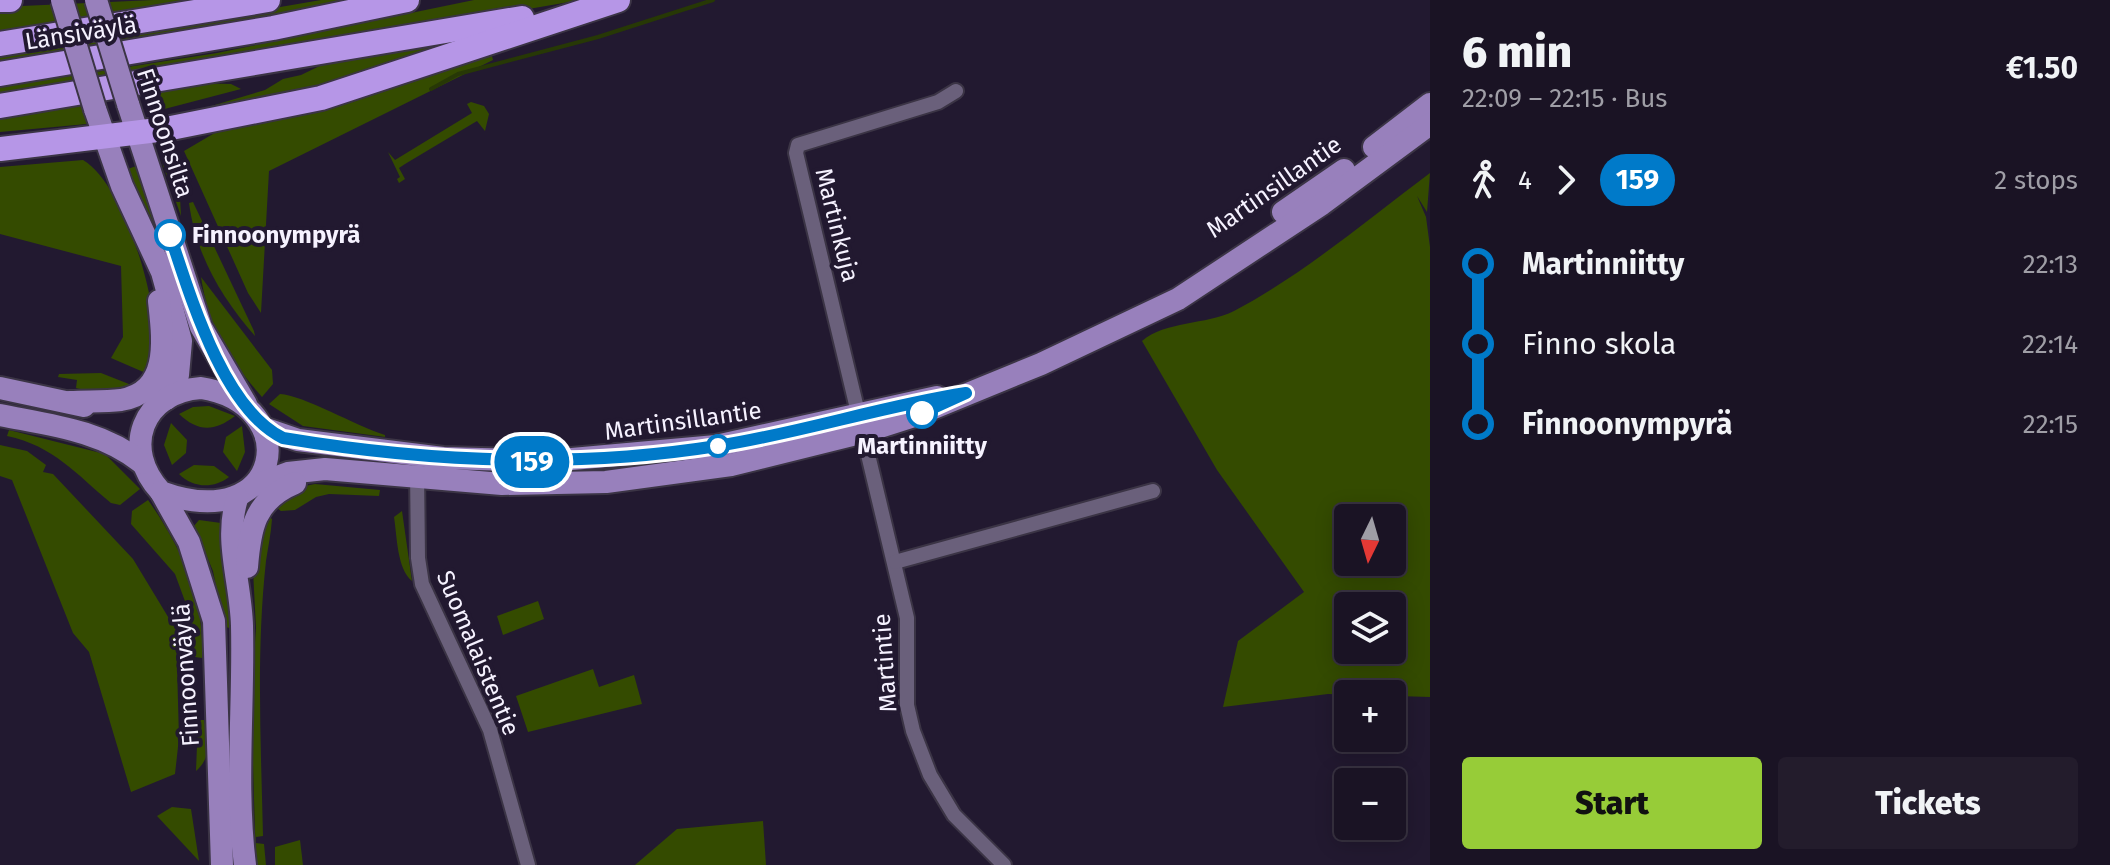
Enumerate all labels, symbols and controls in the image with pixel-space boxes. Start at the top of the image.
street label: Länsiväylä [23,10,139,56]
text: 6 min [1462,26,1572,79]
text: €1.50 [2006,50,2078,86]
street label: Finnoonsilta [131,65,199,201]
text: 22:09 – 22:15 · Bus [1462,83,1668,114]
street label: Martinsillantie [1201,130,1347,244]
icon: walk [1462,158,1506,202]
icon: forward [1544,158,1588,202]
text: 159 [1616,163,1659,196]
street label: Martinkuja [809,165,865,285]
text: 4 [1518,165,1532,196]
text: 2 stops [1994,165,2078,196]
marker: Finnoonympyrä [155,220,185,250]
place label: Finnoonympyrä [192,221,360,249]
text: Martinniitty [1522,246,1684,282]
text: 22:13 [2023,249,2078,280]
text: Finno skola [1522,326,1676,362]
text: 22:14 [2022,329,2078,360]
street label: Martinsillantie [603,396,763,446]
marker: Martinniitty [907,398,937,428]
text: Finnoonympyrä [1522,406,1733,442]
text: 22:15 [2023,409,2078,440]
place label: Martinniitty [857,432,987,460]
unlabelled marker [707,435,729,457]
line badge: 159 [486,436,578,488]
text: 159 [510,445,554,478]
north arrow [1334,504,1406,576]
map controls [1334,504,1406,840]
street label: Suomalaistentie [431,566,525,740]
button: layers [1334,592,1406,664]
street label: Finnoonväylä [167,602,205,748]
street label: Martintie [868,613,902,713]
button: + [1334,680,1406,752]
button: Start [1462,757,1762,849]
button: Tickets [1778,757,2078,849]
button: − [1334,768,1406,840]

